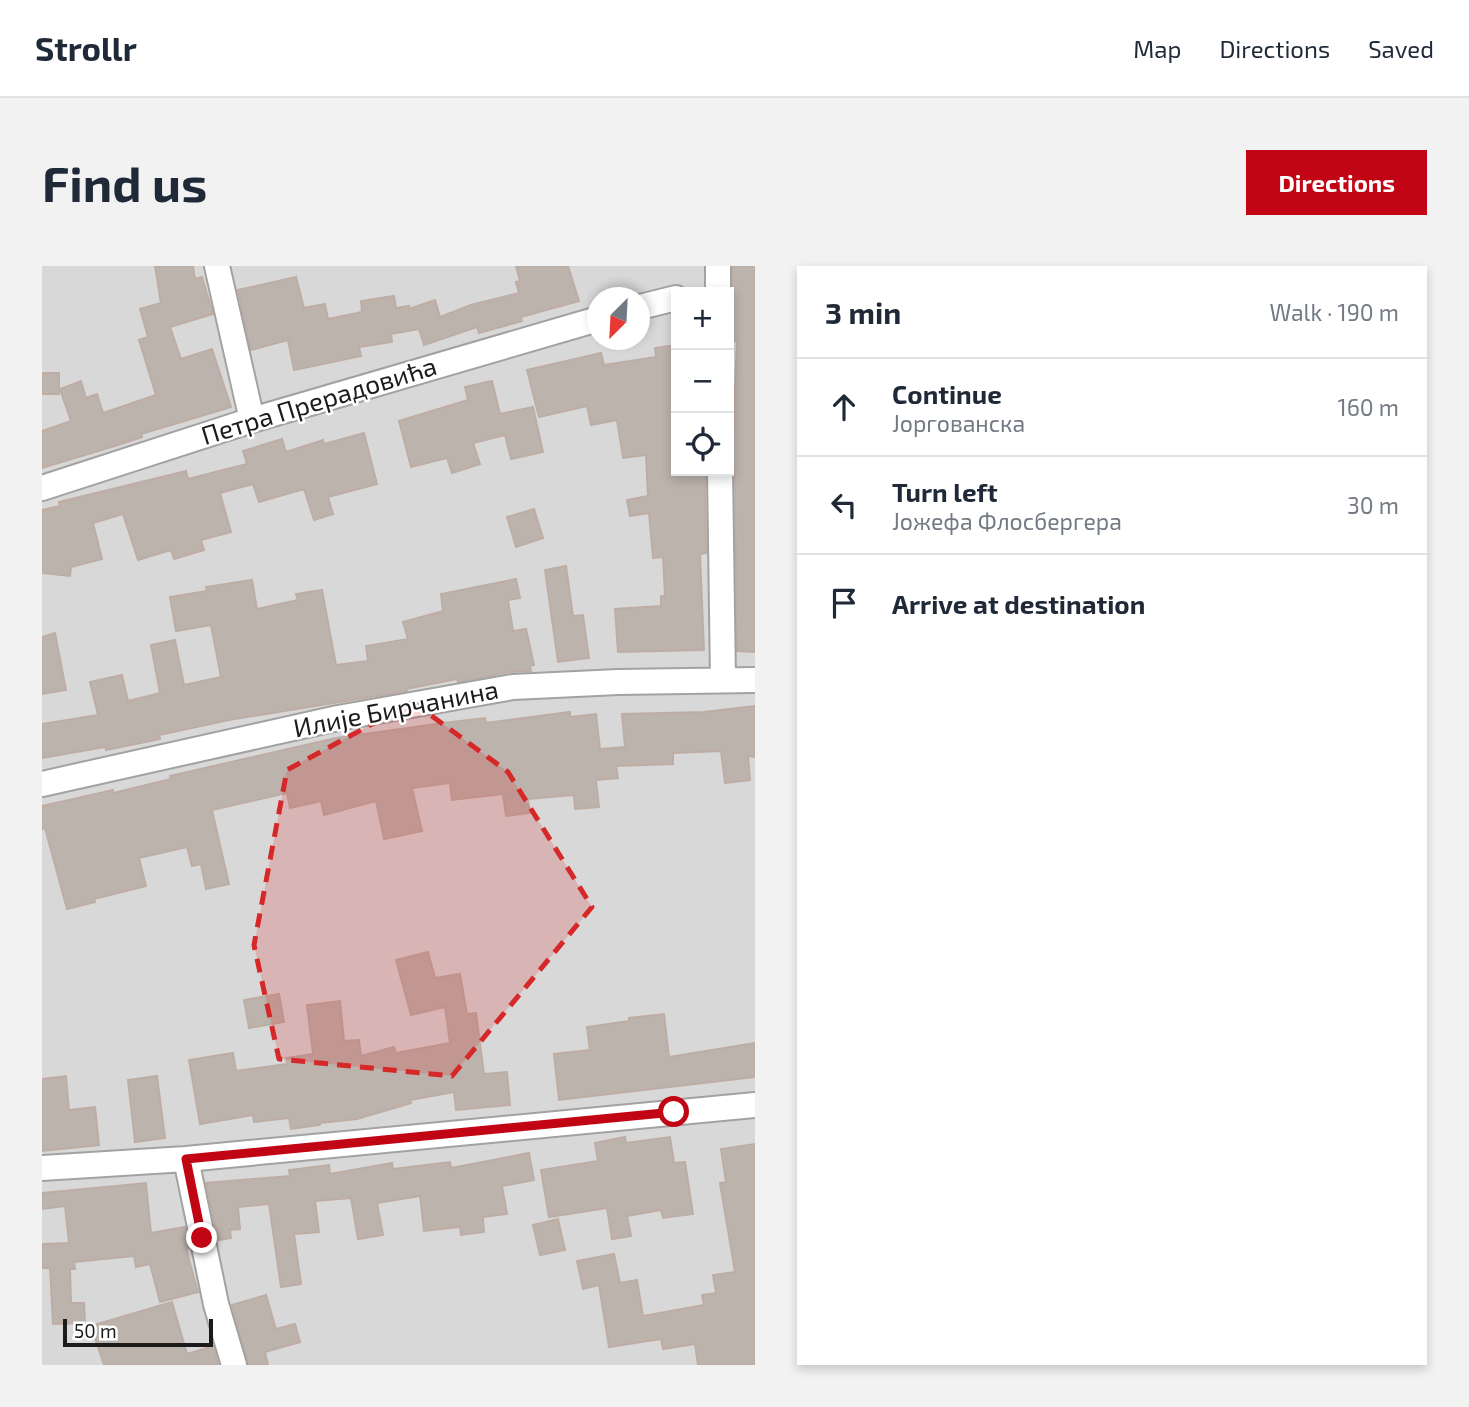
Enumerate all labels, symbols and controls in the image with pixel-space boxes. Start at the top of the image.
text: Strollr [35,28,137,68]
text: Map [1133,34,1181,63]
text: Directions [1219,34,1330,63]
text: Saved [1368,34,1434,63]
button: Directions [1246,150,1427,215]
text: Find us [42,153,207,212]
north arrow [587,287,650,350]
map controls [671,287,734,476]
button: + [671,287,734,350]
text: 3 min [825,294,901,330]
text: Walk · 190 m [1269,298,1399,326]
street label: Петра Прерадовића [197,349,440,450]
button: − [671,350,734,413]
text: Continue [892,378,1002,409]
icon: ahead [825,388,863,426]
text: 160 m [1338,393,1399,421]
text: Јоргованска [892,409,1025,437]
button: locate [671,413,734,476]
text: Turn left [892,476,998,507]
icon: left [825,486,863,524]
text: 30 m [1347,491,1399,519]
text: Јожефа Флосбергера [892,507,1122,535]
icon: arrive [825,584,863,622]
text: Arrive at destination [892,588,1145,619]
street label: Илије Бирчанина [291,672,501,743]
route start [658,1096,689,1127]
route end [186,1222,217,1253]
scale bar [63,1316,214,1348]
text: 50 m [74,1319,117,1342]

